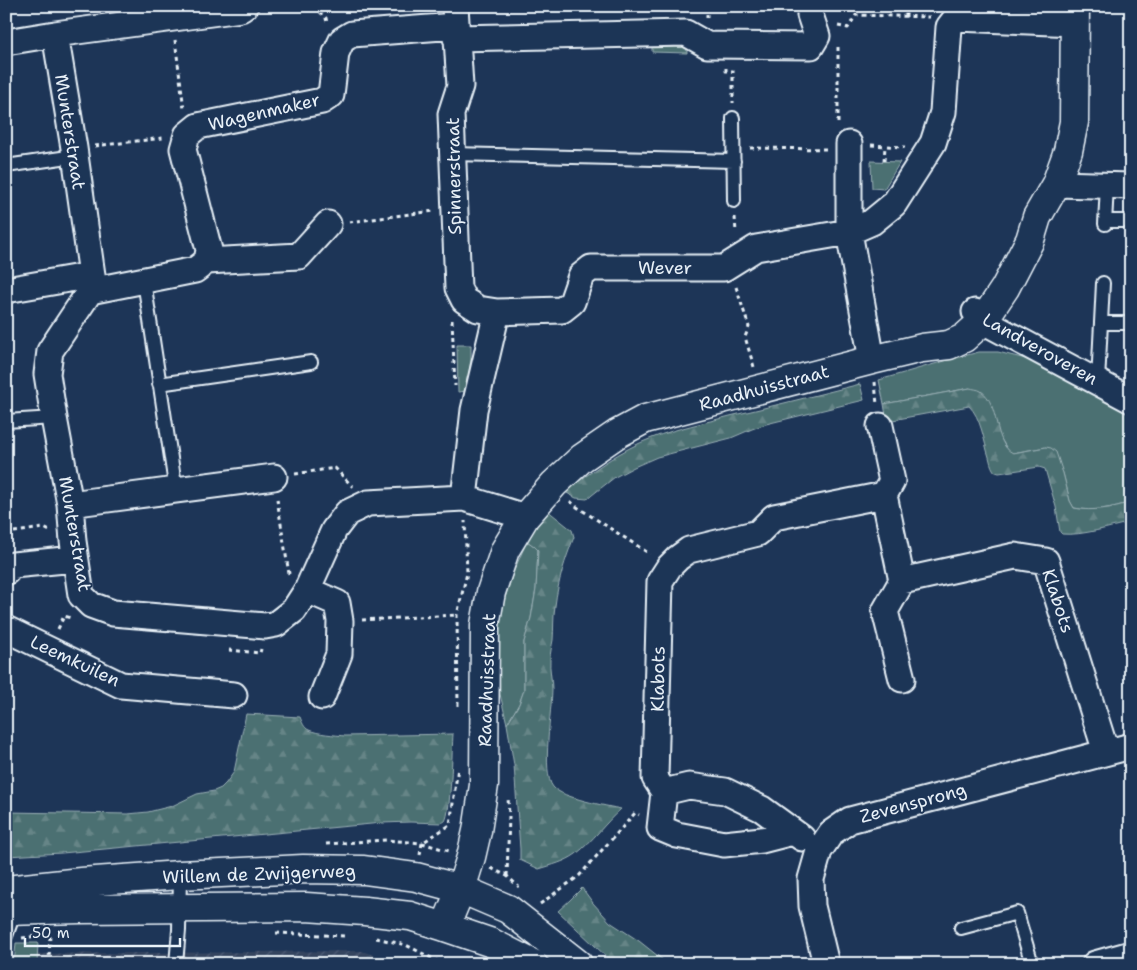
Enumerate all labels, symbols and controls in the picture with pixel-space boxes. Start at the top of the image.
street label: Munterstraat [49,72,91,192]
street label: Wagenmaker [206,87,322,137]
street label: Spinnerstraat [441,117,467,235]
street label: Wever [638,256,692,280]
street label: Landveroveren [978,307,1102,391]
street label: Raadhuisstraat [696,359,832,417]
street label: Munterstraat [53,474,97,594]
street label: Klabots [1036,566,1080,636]
street label: Raadhuisstraat [473,613,501,747]
street label: Leemkuilen [26,630,124,692]
street label: Klabots [645,646,671,712]
street label: Zevensprong [857,777,969,829]
street label: Willem de Zwijgerweg [162,859,356,889]
scale bar [25,915,180,947]
text: 50 m [32,923,70,943]

